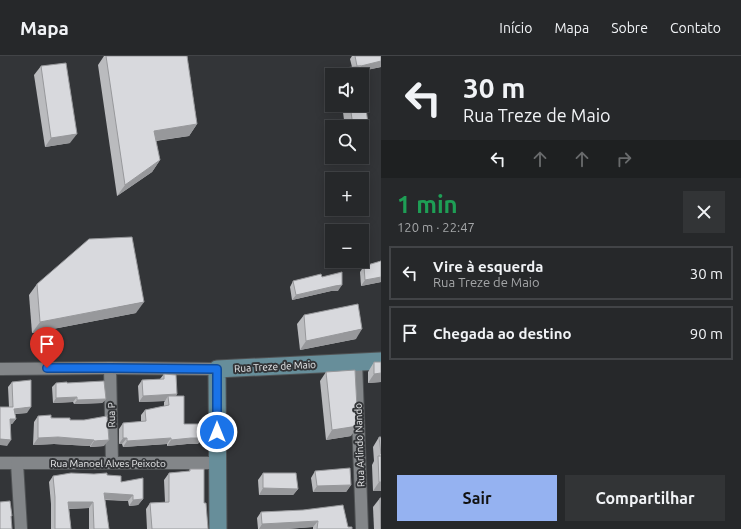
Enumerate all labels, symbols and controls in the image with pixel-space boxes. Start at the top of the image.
text: Mapa [20,17,69,39]
text: Início [499,20,532,36]
text: Mapa [554,20,589,36]
text: Sobre [611,20,648,36]
text: Contato [670,20,721,36]
map controls [325,68,369,268]
button: sound [325,68,369,112]
icon: left [397,72,449,124]
text: 30 m [463,72,525,103]
text: Rua Treze de Maio [463,105,611,125]
button: search [325,120,369,164]
icon: left [487,148,509,170]
icon: ahead [529,148,551,170]
icon: ahead [571,148,593,170]
icon: right [613,148,635,170]
button: + [325,172,369,216]
text: 1 min [397,191,458,218]
button: close [683,191,725,233]
text: 120 m · 22:47 [397,220,475,234]
button: − [325,224,369,268]
text: Vire à esquerda [433,258,543,275]
icon: left [399,262,421,284]
text: 30 m [690,265,723,282]
text: Rua Treze de Maio [433,275,540,289]
icon: arrive [399,322,421,344]
text: Chegada ao destino [433,325,572,342]
text: 90 m [690,325,723,342]
pin [30,327,64,368]
icon: arrive [36,333,58,355]
street label: Rua Treze de Maio [234,359,316,374]
street label: Rua P [106,402,117,428]
street label: Rua Arlindo Nando [353,403,366,487]
position arrow [196,411,238,453]
street label: Rua Manoel Alves Peixoto [50,458,166,469]
button: Sair [397,475,557,521]
button: Compartilhar [565,475,725,521]

